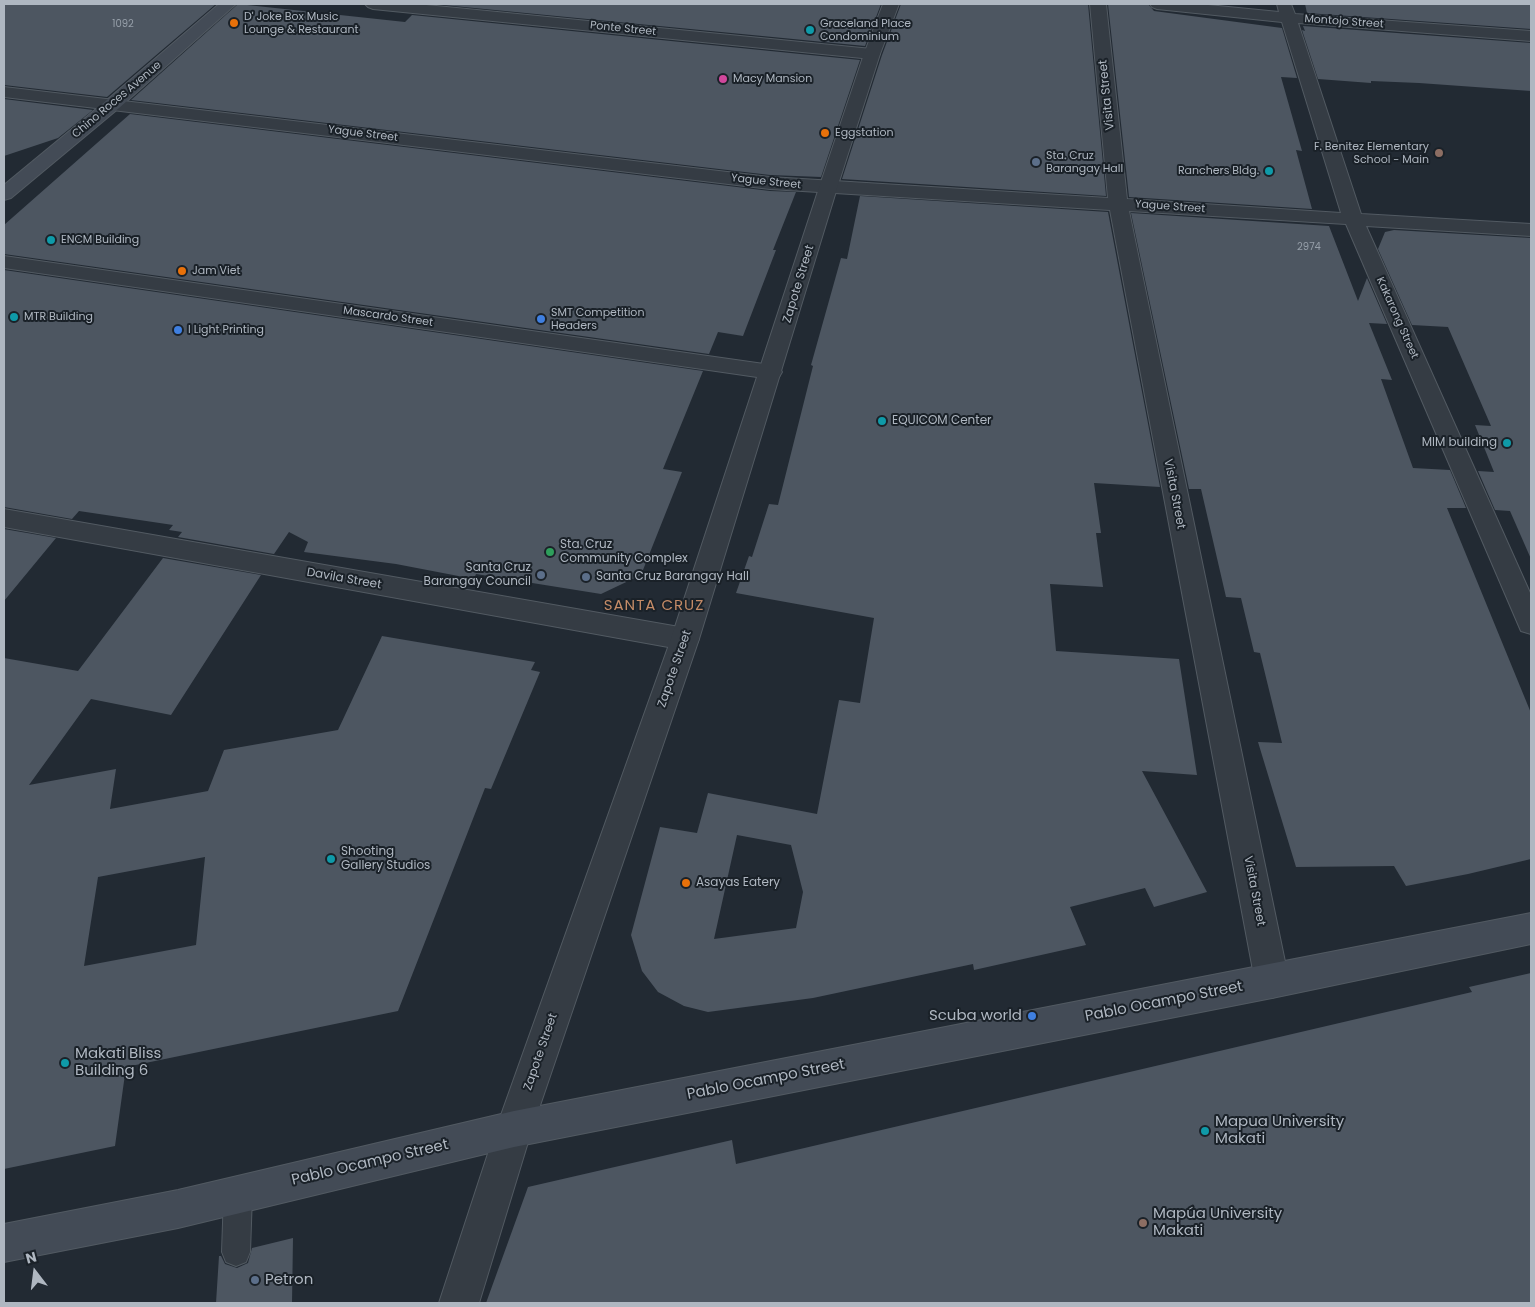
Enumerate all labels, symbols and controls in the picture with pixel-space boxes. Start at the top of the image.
place label: D' Joke Box Music Lounge & Restaurant [244,10,358,36]
street label: Montojo Street [1304,13,1384,31]
marker: D' Joke Box Music Lounge & Restaurant [228,17,240,29]
place label: Graceland Place Condominium [820,17,911,43]
house number: 1092 [112,18,134,30]
street label: Ponte Street [589,19,657,39]
marker: Graceland Place Condominium [804,24,816,36]
street label: Chino Roces Avenue [70,59,164,141]
street label: Visita Street [1096,59,1118,131]
place label: Macy Mansion [733,72,812,86]
marker: Macy Mansion [717,73,729,85]
street label: Yague Street [327,123,399,145]
place label: Eggstation [835,126,893,140]
marker: Eggstation [819,127,831,139]
place label: F. Benitez Elementary School - Main [1314,140,1429,166]
marker: F. Benitez Elementary School - Main [1433,147,1445,159]
place label: Sta. Cruz Barangay Hall [1046,149,1123,175]
marker: Sta. Cruz Barangay Hall [1030,156,1042,168]
place label: Ranchers Bldg. [1178,164,1259,178]
marker: Ranchers Bldg. [1263,165,1275,177]
street label: Yague Street [730,172,802,192]
street label: Yague Street [1134,198,1206,216]
place label: ENCM Building [61,233,139,247]
marker: ENCM Building [45,234,57,246]
house number: 2974 [1297,241,1321,253]
street label: Zapote Street [780,243,818,325]
place label: Jam Viet [192,264,240,278]
marker: Jam Viet [176,265,188,277]
street label: Kakarong Street [1373,275,1421,361]
street label: Mascardo Street [342,304,434,330]
place label: SMT Competition Headers [551,306,644,332]
place label: MTR Building [24,310,93,324]
marker: MTR Building [8,311,20,323]
marker: SMT Competition Headers [535,313,547,325]
place label: I Light Printing [188,323,264,337]
marker: I Light Printing [172,324,184,336]
place label: EQUICOM Center [892,414,992,428]
marker: EQUICOM Center [876,415,888,427]
place label: MIM building [1422,436,1497,450]
marker: MIM building [1501,437,1513,449]
street label: Visita Street [1160,458,1188,530]
place label: Sta. Cruz Community Complex [560,538,688,566]
marker: Sta. Cruz Community Complex [544,546,556,558]
place label: Santa Cruz Barangay Council [424,561,531,589]
street label: Davila Street [305,565,383,593]
marker: Santa Cruz Barangay Council [535,569,547,581]
place label: Santa Cruz Barangay Hall [596,570,749,584]
marker: Santa Cruz Barangay Hall [580,571,592,583]
district label: SANTA CRUZ [602,597,706,615]
street label: Zapote Street [655,629,695,709]
place label: Shooting Gallery Studios [341,845,430,873]
marker: Shooting Gallery Studios [325,853,337,865]
street label: Visita Street [1240,855,1268,927]
place label: Asayas Eatery [696,876,780,890]
marker: Asayas Eatery [680,877,692,889]
street label: Pablo Ocampo Street [1084,978,1244,1026]
place label: Scuba world [929,1007,1022,1025]
marker: Scuba world [1026,1010,1038,1022]
street label: Zapote Street [521,1012,561,1092]
place label: Makati Bliss Building 6 [75,1045,161,1080]
street label: Pablo Ocampo Street [686,1056,846,1104]
marker: Makati Bliss Building 6 [59,1057,71,1069]
place label: Mapua University Makati [1215,1113,1344,1148]
marker: Mapua University Makati [1199,1125,1211,1137]
street label: Pablo Ocampo Street [290,1136,450,1190]
place label: Mapúa University Makati [1153,1205,1282,1240]
marker: Mapúa University Makati [1137,1217,1149,1229]
text: N [23,1246,39,1269]
north arrow [10,1247,60,1297]
place label: Petron [265,1271,313,1289]
marker: Petron [249,1274,261,1286]

